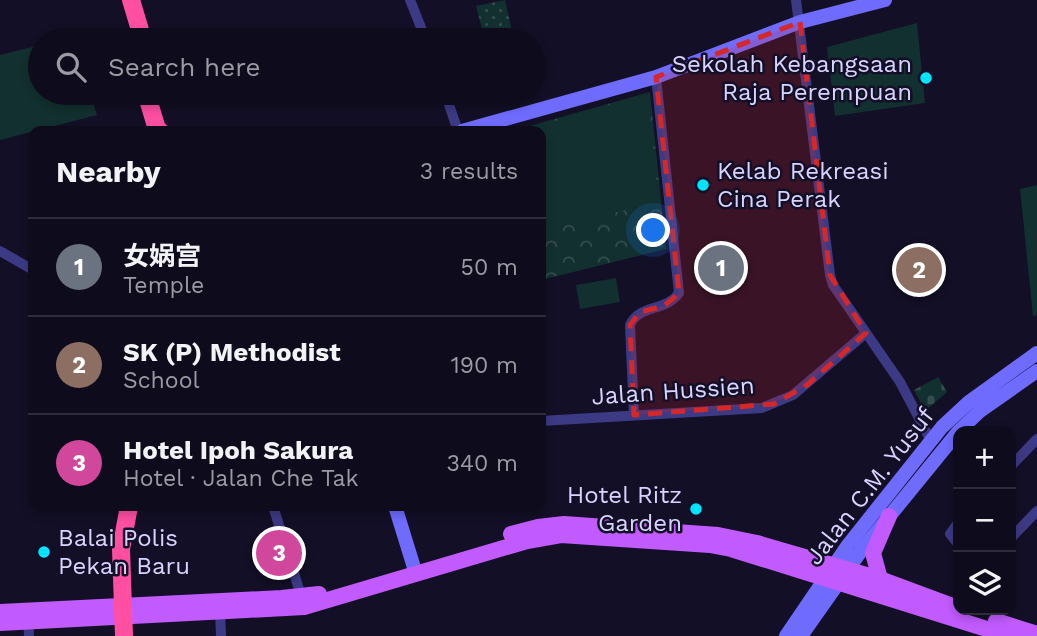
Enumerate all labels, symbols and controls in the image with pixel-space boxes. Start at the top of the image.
search box [28,28,546,105]
icon: search [52,48,90,86]
place label: Sekolah Kebangsaan Raja Perempuan [672,50,912,106]
text: Search here [108,52,260,82]
marker: Sekolah Kebangsaan Raja Perempuan [918,70,934,86]
text: Nearby [56,154,161,189]
place label: Kelab Rekreasi Cina Perak [717,157,889,213]
text: 3 results [420,158,518,185]
marker: Kelab Rekreasi Cina Perak [695,177,711,193]
your location [636,213,670,247]
text: 女娲宫 [123,241,201,271]
pin: 1 [698,242,744,294]
pin: 2 [896,244,942,296]
text: 1 [74,254,84,281]
text: 50 m [461,254,518,281]
text: Temple [123,272,204,299]
text: SK (P) Methodist [123,337,341,367]
text: 2 [72,352,86,379]
text: 190 m [451,352,518,379]
text: School [123,367,200,394]
street label: Jalan Hussien [591,371,755,411]
street label: Jalan C.M. Yusuf [800,401,940,570]
map controls [953,426,1016,615]
button: + [953,426,1016,489]
text: Hotel Ipoh Sakura [123,435,353,465]
text: 3 [72,450,86,477]
text: 340 m [446,450,518,477]
text: Hotel · Jalan Che Tak [123,465,359,492]
place label: Hotel Ritz Garden [567,481,682,537]
button: − [953,489,1016,552]
marker: Hotel Ritz Garden [688,501,704,517]
place label: Balai Polis Pekan Baru [58,524,190,580]
pin: 3 [256,527,302,579]
marker: Balai Polis Pekan Baru [36,544,52,560]
button: layers [953,552,1016,615]

